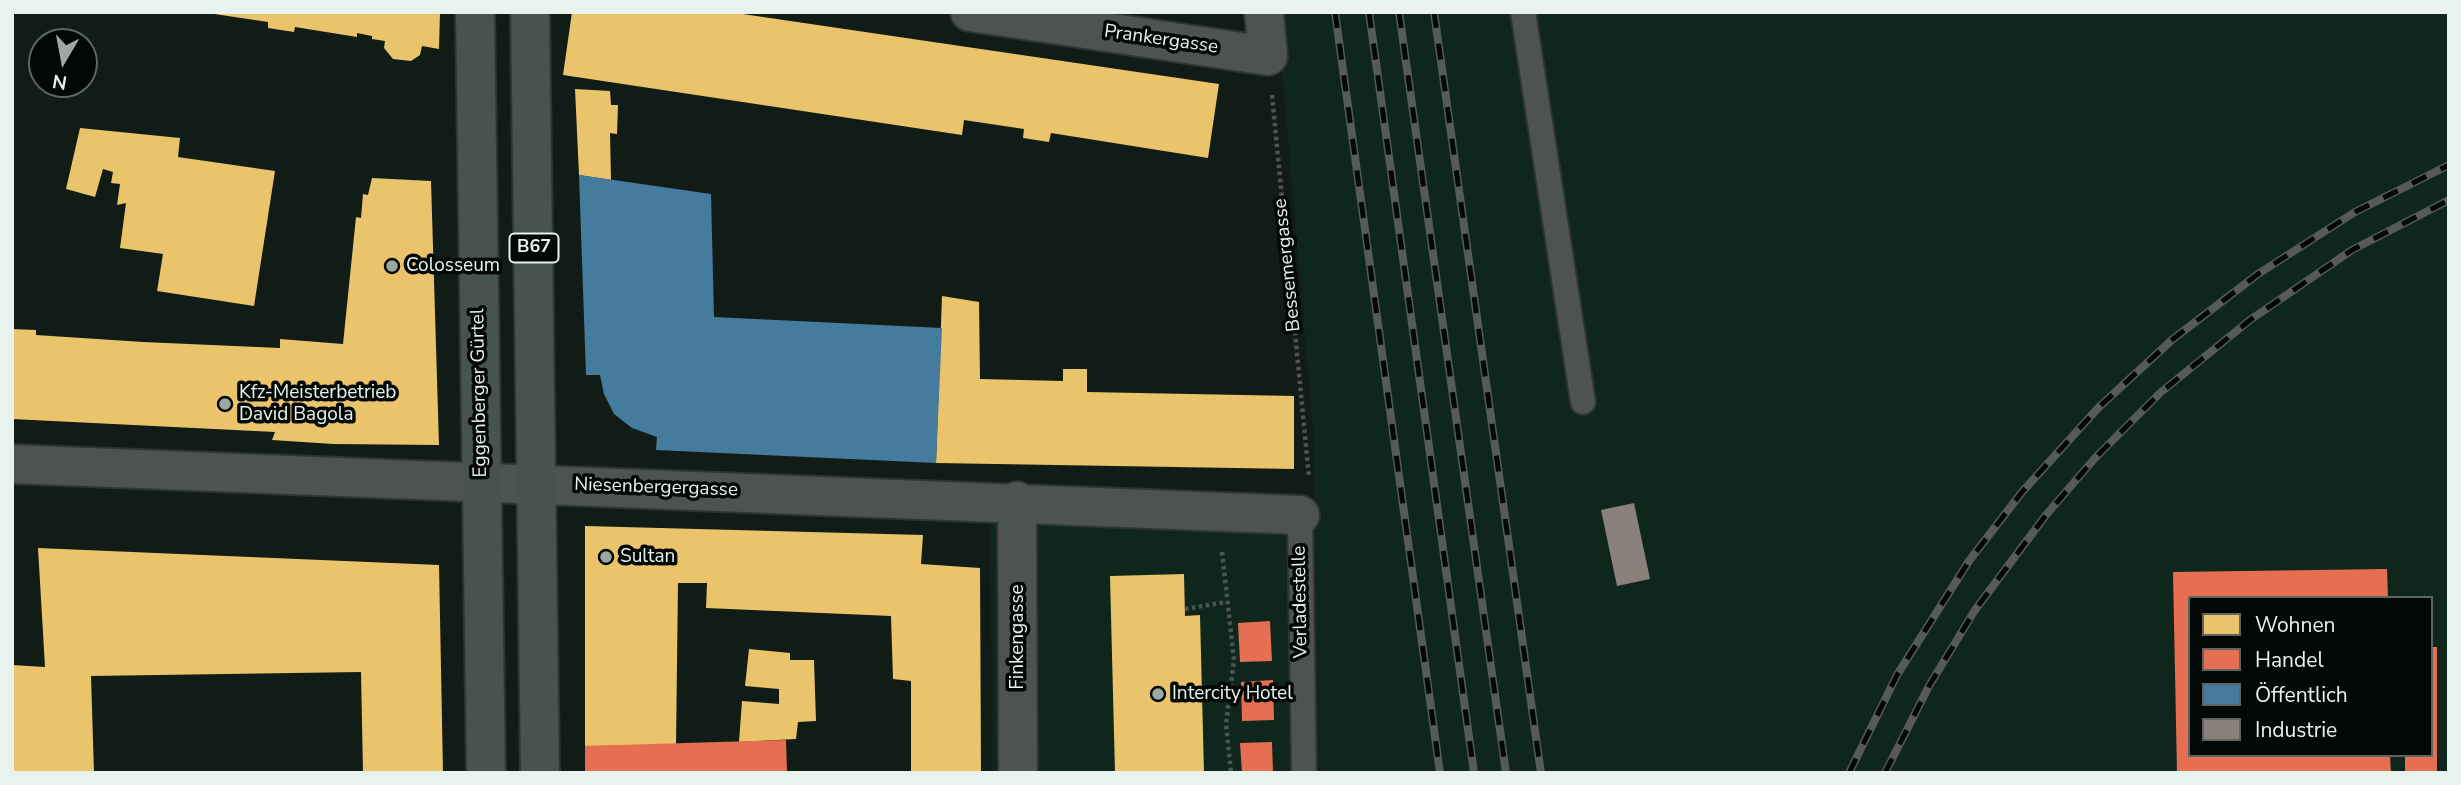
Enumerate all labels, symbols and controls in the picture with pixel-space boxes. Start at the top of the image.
street label: Prankergasse [1102,21,1220,59]
north arrow [28,28,98,98]
text: N [50,68,69,96]
street label: Bessemergasse [1270,197,1306,333]
road number: B67 [510,234,558,262]
place label: Colosseum [406,255,500,277]
marker: Colosseum [384,258,400,274]
street label: Eggenberger Gürtel [467,308,493,478]
place label: Kfz-Meisterbetrieb David Bagola [239,382,396,426]
marker: Kfz-Meisterbetrieb David Bagola [217,396,233,412]
street label: Niesenbergergasse [574,474,738,502]
street label: Verladestelle [1289,545,1313,659]
place label: Sultan [620,546,675,568]
marker: Sultan [598,549,614,565]
street label: Finkengasse [1007,584,1029,690]
legend [2188,596,2433,757]
text: Wohnen [2255,611,2336,639]
text: Handel [2255,646,2324,674]
text: Öffentlich [2255,681,2348,709]
place label: Intercity Hotel [1172,683,1293,705]
marker: Intercity Hotel [1150,686,1166,702]
text: Industrie [2255,716,2337,744]

